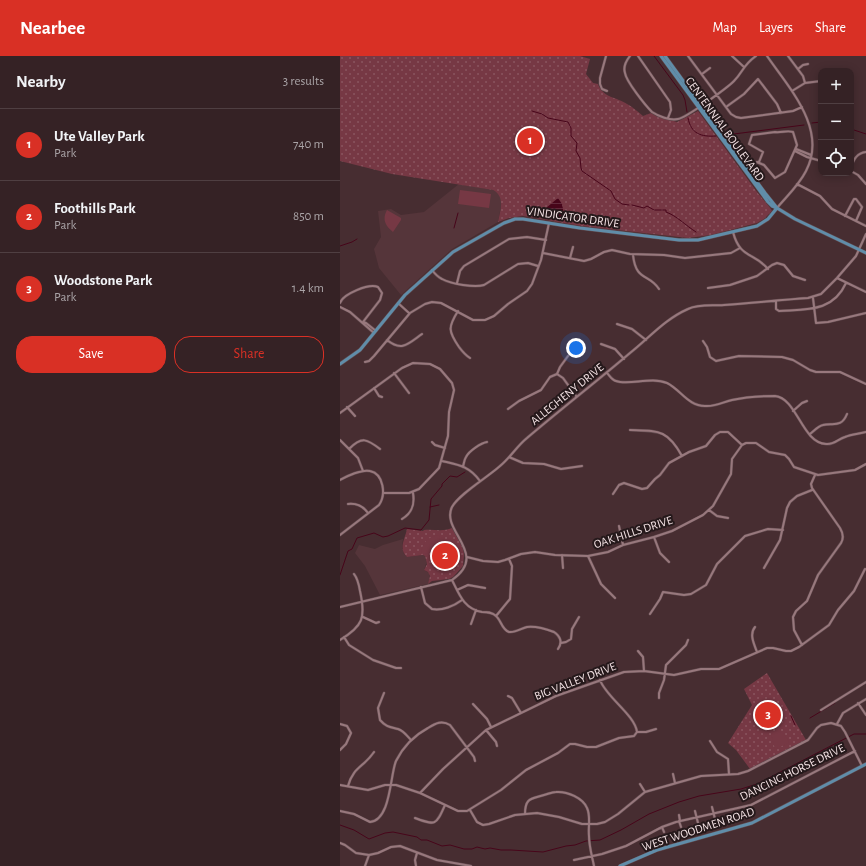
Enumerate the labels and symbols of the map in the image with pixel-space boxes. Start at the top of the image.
street label: CENTENNIAL BOULEVARD [683,75,767,183]
pin: 1 [517,126,543,156]
street label: VINDICATOR DRIVE [526,205,620,229]
your location [566,338,586,358]
street label: ALLEGHENY DRIVE [528,361,606,427]
street label: OAK HILLS DRIVE [592,514,674,550]
pin: 2 [432,541,458,571]
street label: BIG VALLEY DRIVE [533,660,618,702]
pin: 3 [755,700,781,730]
street label: DANCING HORSE DRIVE [738,741,846,803]
street label: WEST WOODMEN ROAD [640,805,756,853]

